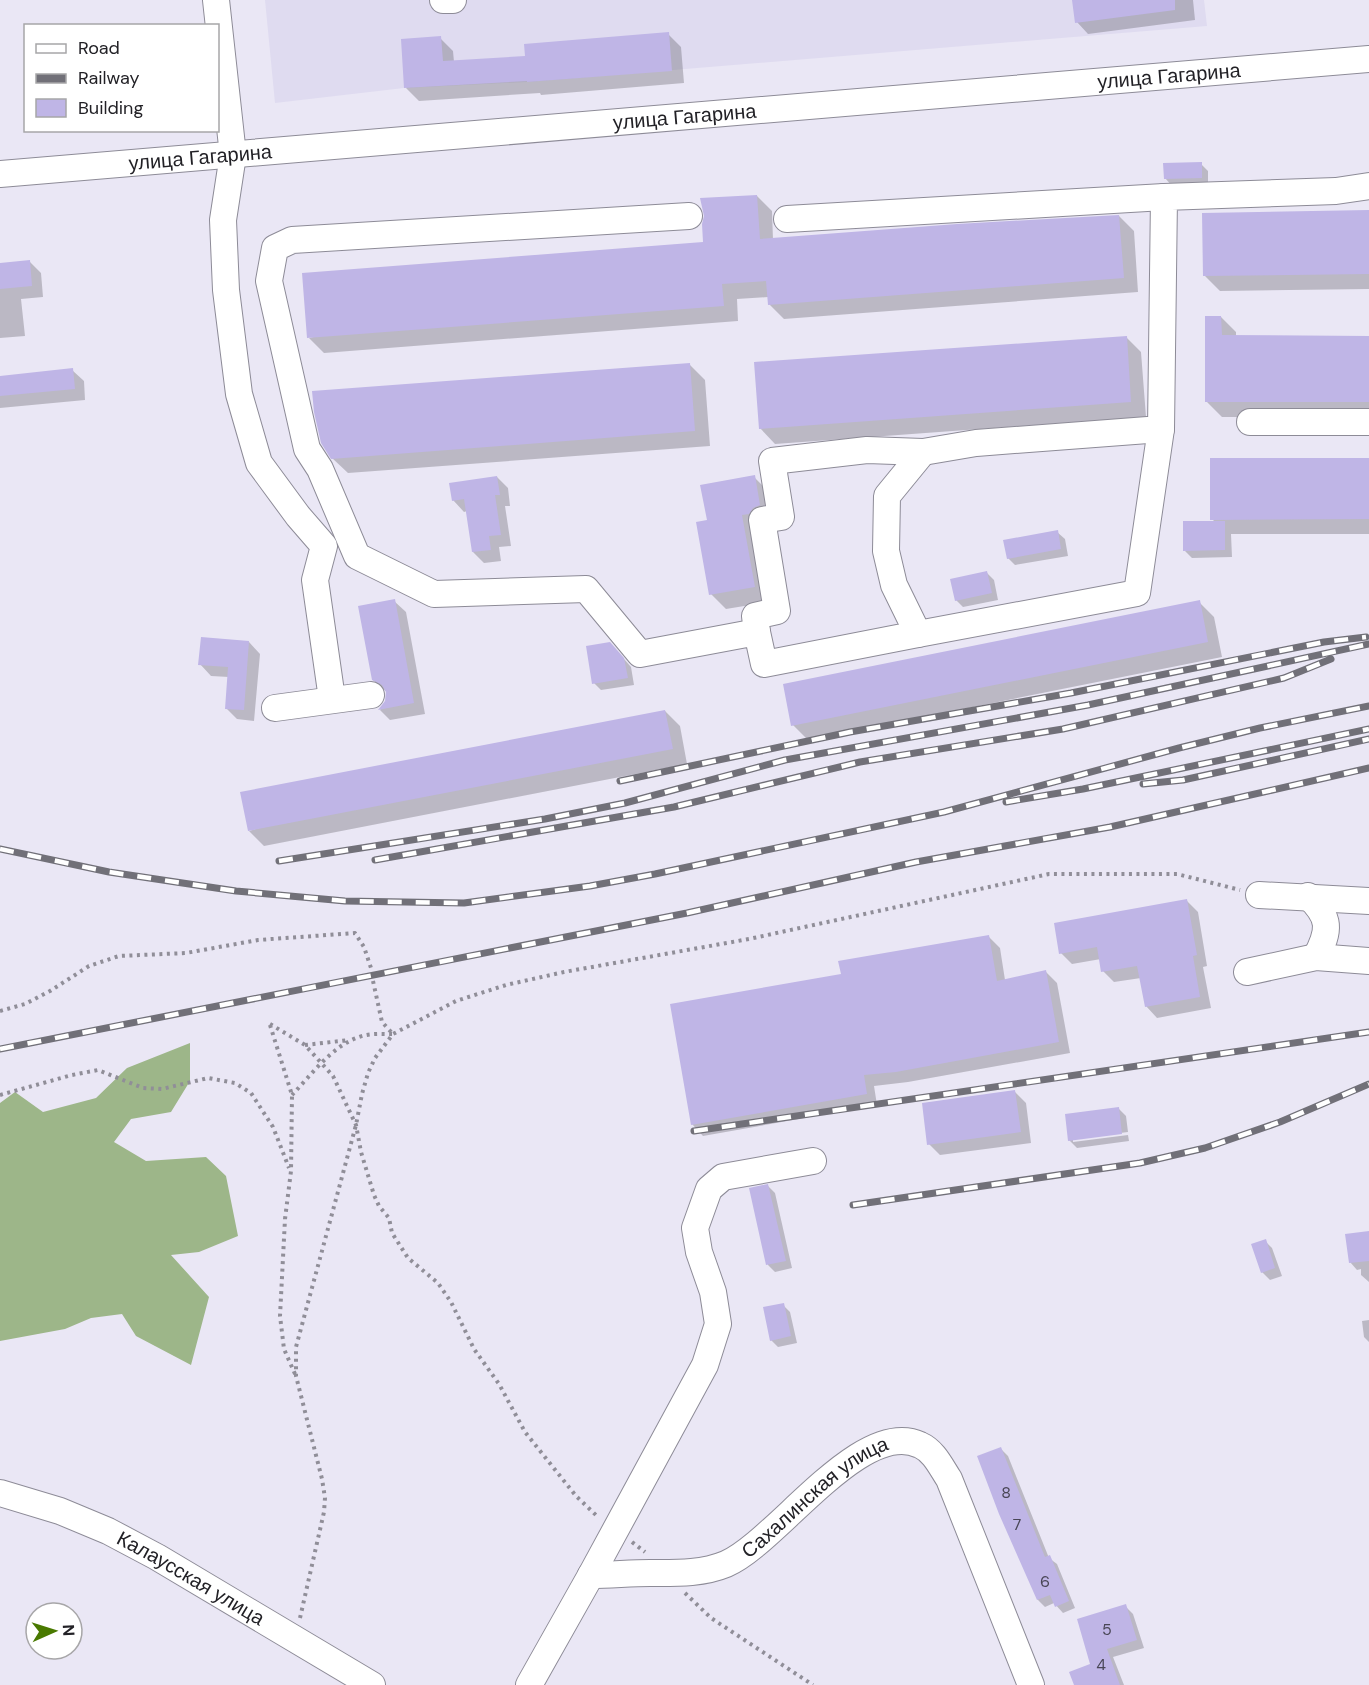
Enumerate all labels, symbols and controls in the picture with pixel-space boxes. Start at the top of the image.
legend [24,24,219,132]
text: Road [78,36,120,60]
street label: улица Гагарина [1096,57,1242,95]
text: Railway [78,66,140,90]
text: Building [78,96,143,120]
street label: улица Гагарина [612,97,758,135]
street label: улица Гагарина [128,138,274,176]
street label: Сахалинская улица [736,1430,892,1564]
house number: 8 [1001,1482,1011,1503]
house number: 7 [1013,1514,1021,1535]
street label: Калаусская улица [113,1525,270,1632]
house number: 6 [1040,1571,1050,1592]
north arrow [24,1601,84,1661]
house number: 5 [1102,1619,1112,1640]
text: N [58,1624,79,1637]
house number: 4 [1096,1654,1106,1675]

